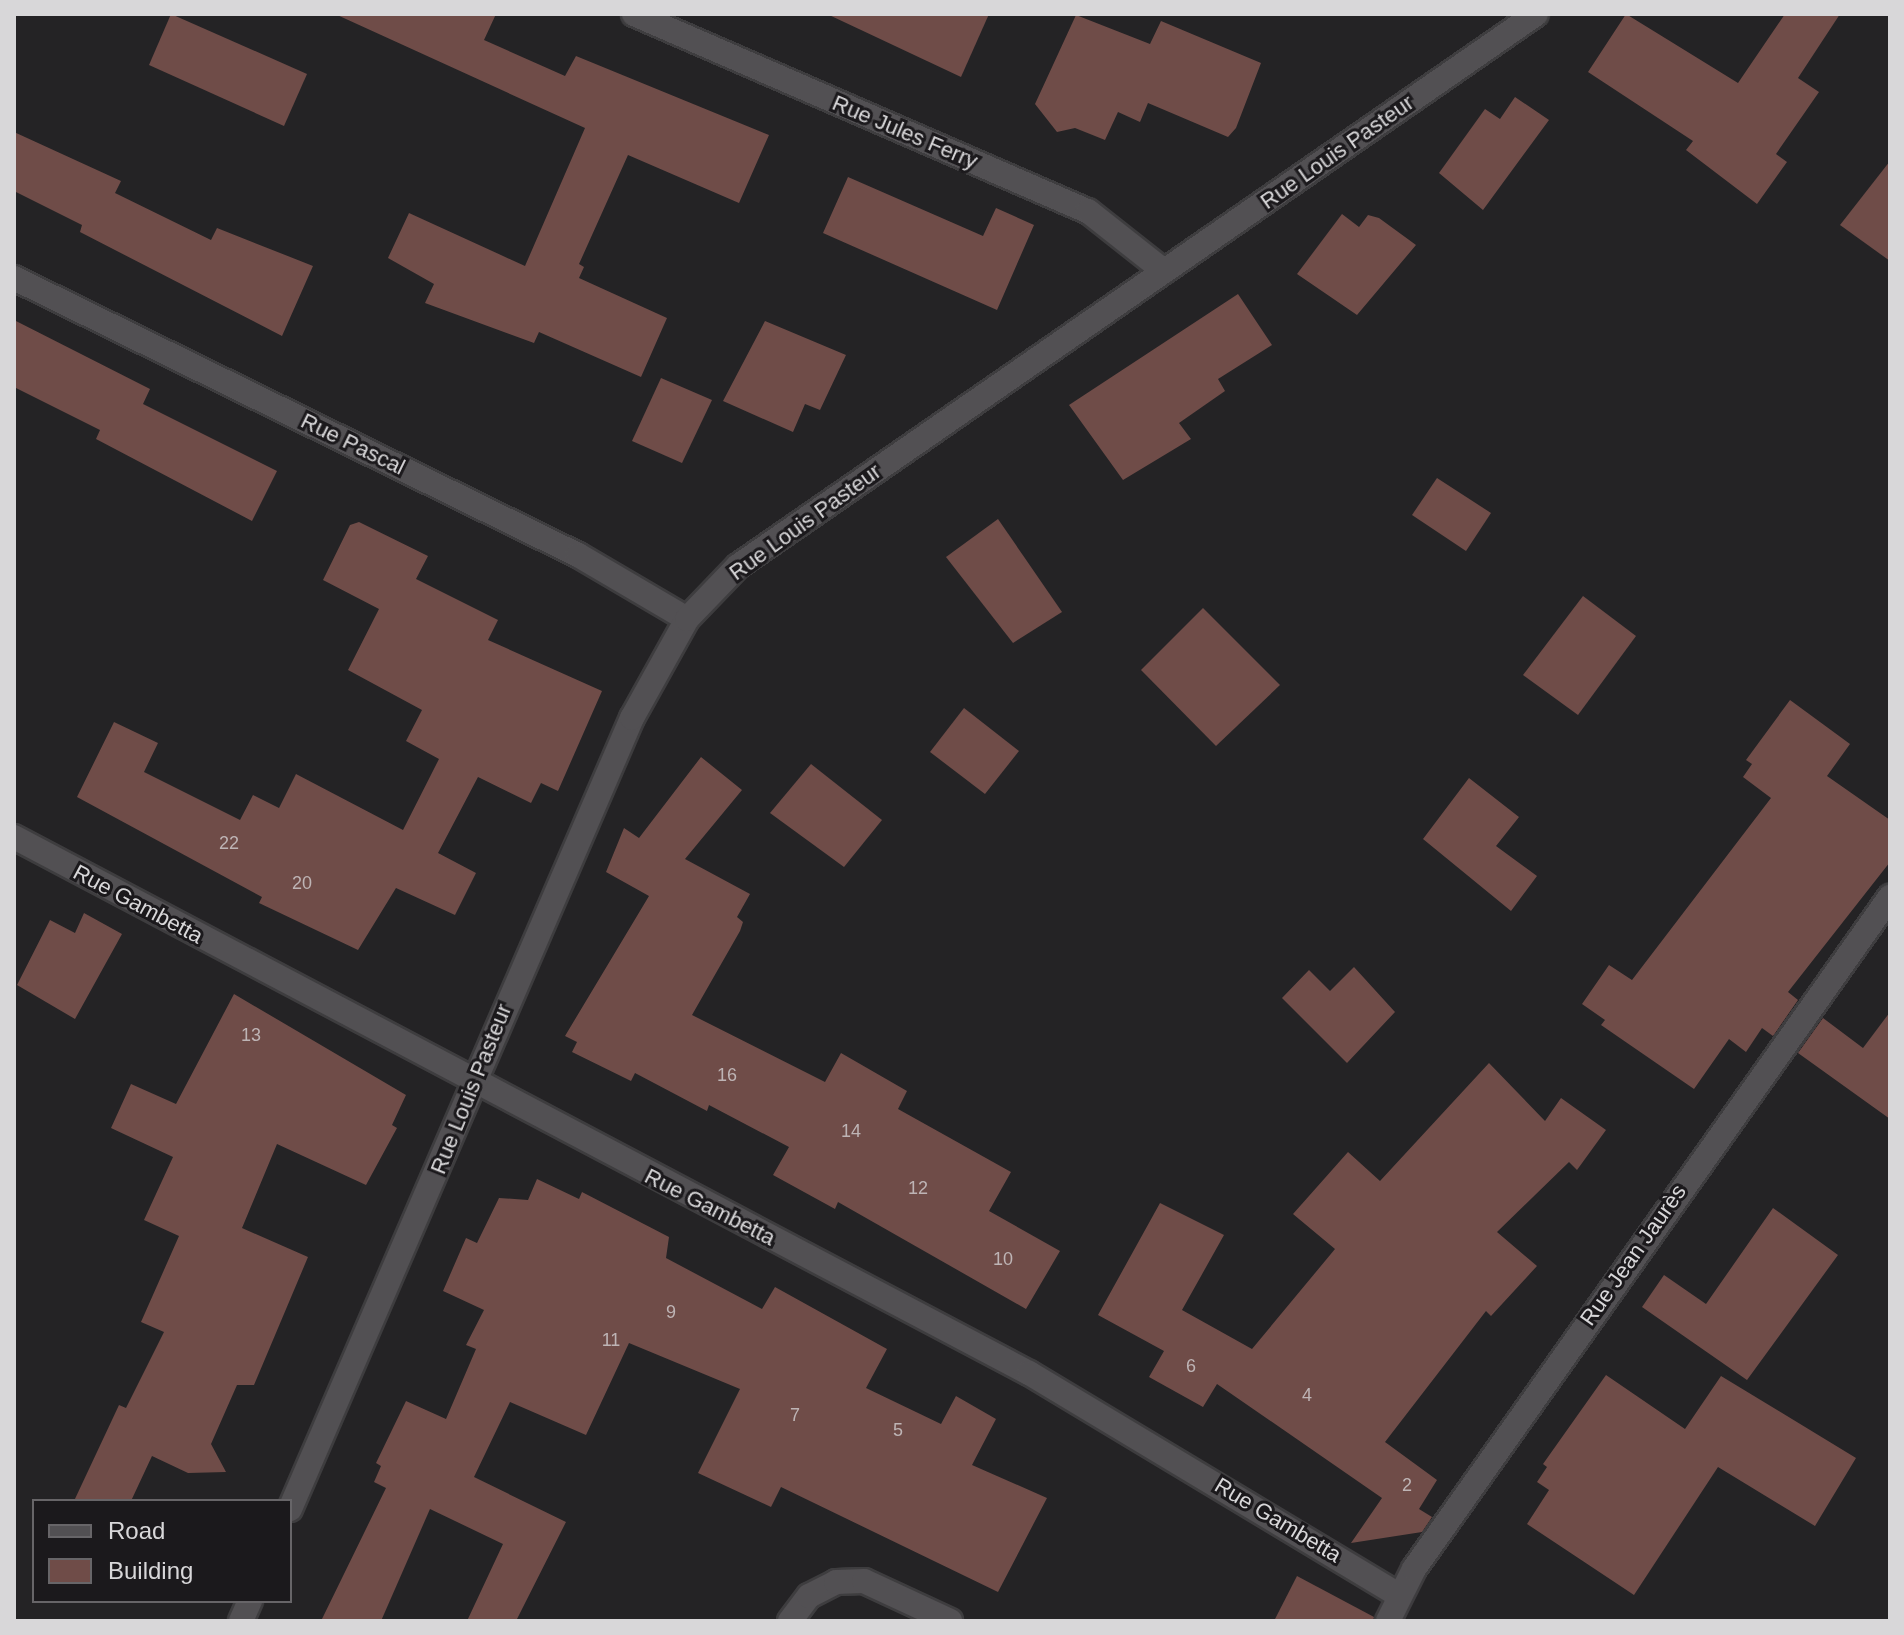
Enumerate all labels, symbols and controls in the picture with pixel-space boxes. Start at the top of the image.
street label: Rue Louis Pasteur [1255,89,1419,215]
street label: Rue Jules Ferry [828,90,982,174]
street label: Rue Pascal [297,407,409,481]
street label: Rue Louis Pasteur [724,458,886,586]
house number: 22 [219,832,239,854]
street label: Rue Gambetta [69,859,207,949]
house number: 20 [292,872,312,894]
street label: Rue Louis Pasteur [425,1000,517,1178]
house number: 13 [241,1024,261,1046]
house number: 16 [717,1064,737,1086]
house number: 14 [841,1120,861,1142]
street label: Rue Gambetta [640,1163,780,1251]
house number: 12 [908,1177,928,1199]
street label: Rue Jean Jaurès [1574,1179,1692,1331]
house number: 10 [993,1248,1013,1270]
house number: 9 [666,1301,676,1323]
house number: 11 [602,1329,620,1351]
house number: 6 [1186,1355,1196,1377]
house number: 4 [1302,1384,1312,1406]
house number: 7 [790,1404,800,1426]
house number: 5 [893,1419,903,1441]
street label: Rue Gambetta [1210,1472,1346,1568]
house number: 2 [1402,1474,1412,1496]
legend [32,1499,292,1603]
text: Road [108,1517,165,1544]
text: Building [108,1557,193,1584]

